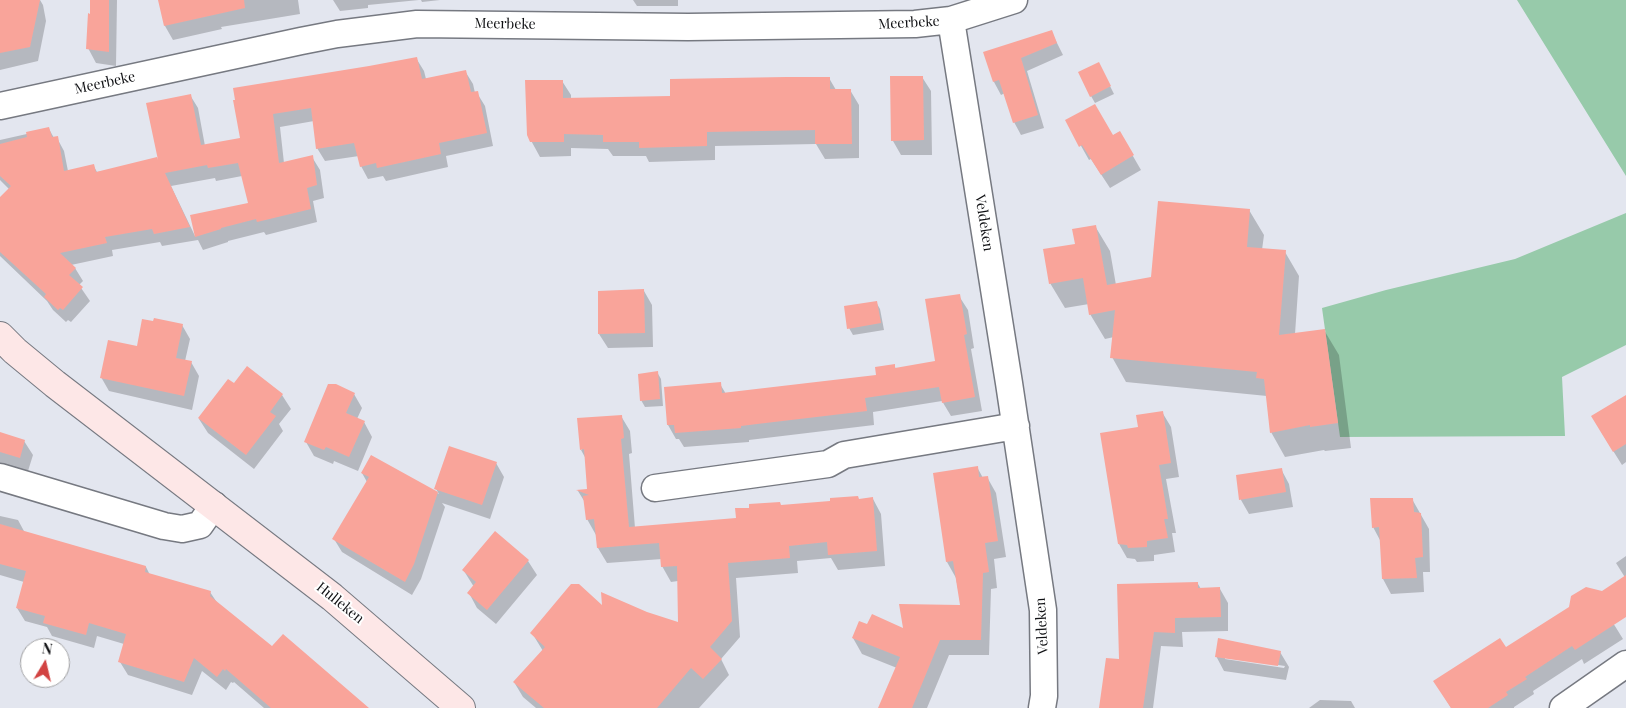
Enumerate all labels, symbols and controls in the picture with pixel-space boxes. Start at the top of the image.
street label: Meerbeke [878,13,940,33]
street label: Meerbeke [474,15,536,33]
street label: Meerbeke [73,68,137,98]
street label: Veldeken [971,194,997,252]
street label: Hulleken [313,579,367,627]
street label: Veldeken [1032,597,1052,655]
north arrow [20,638,70,688]
text: N [41,639,54,659]

